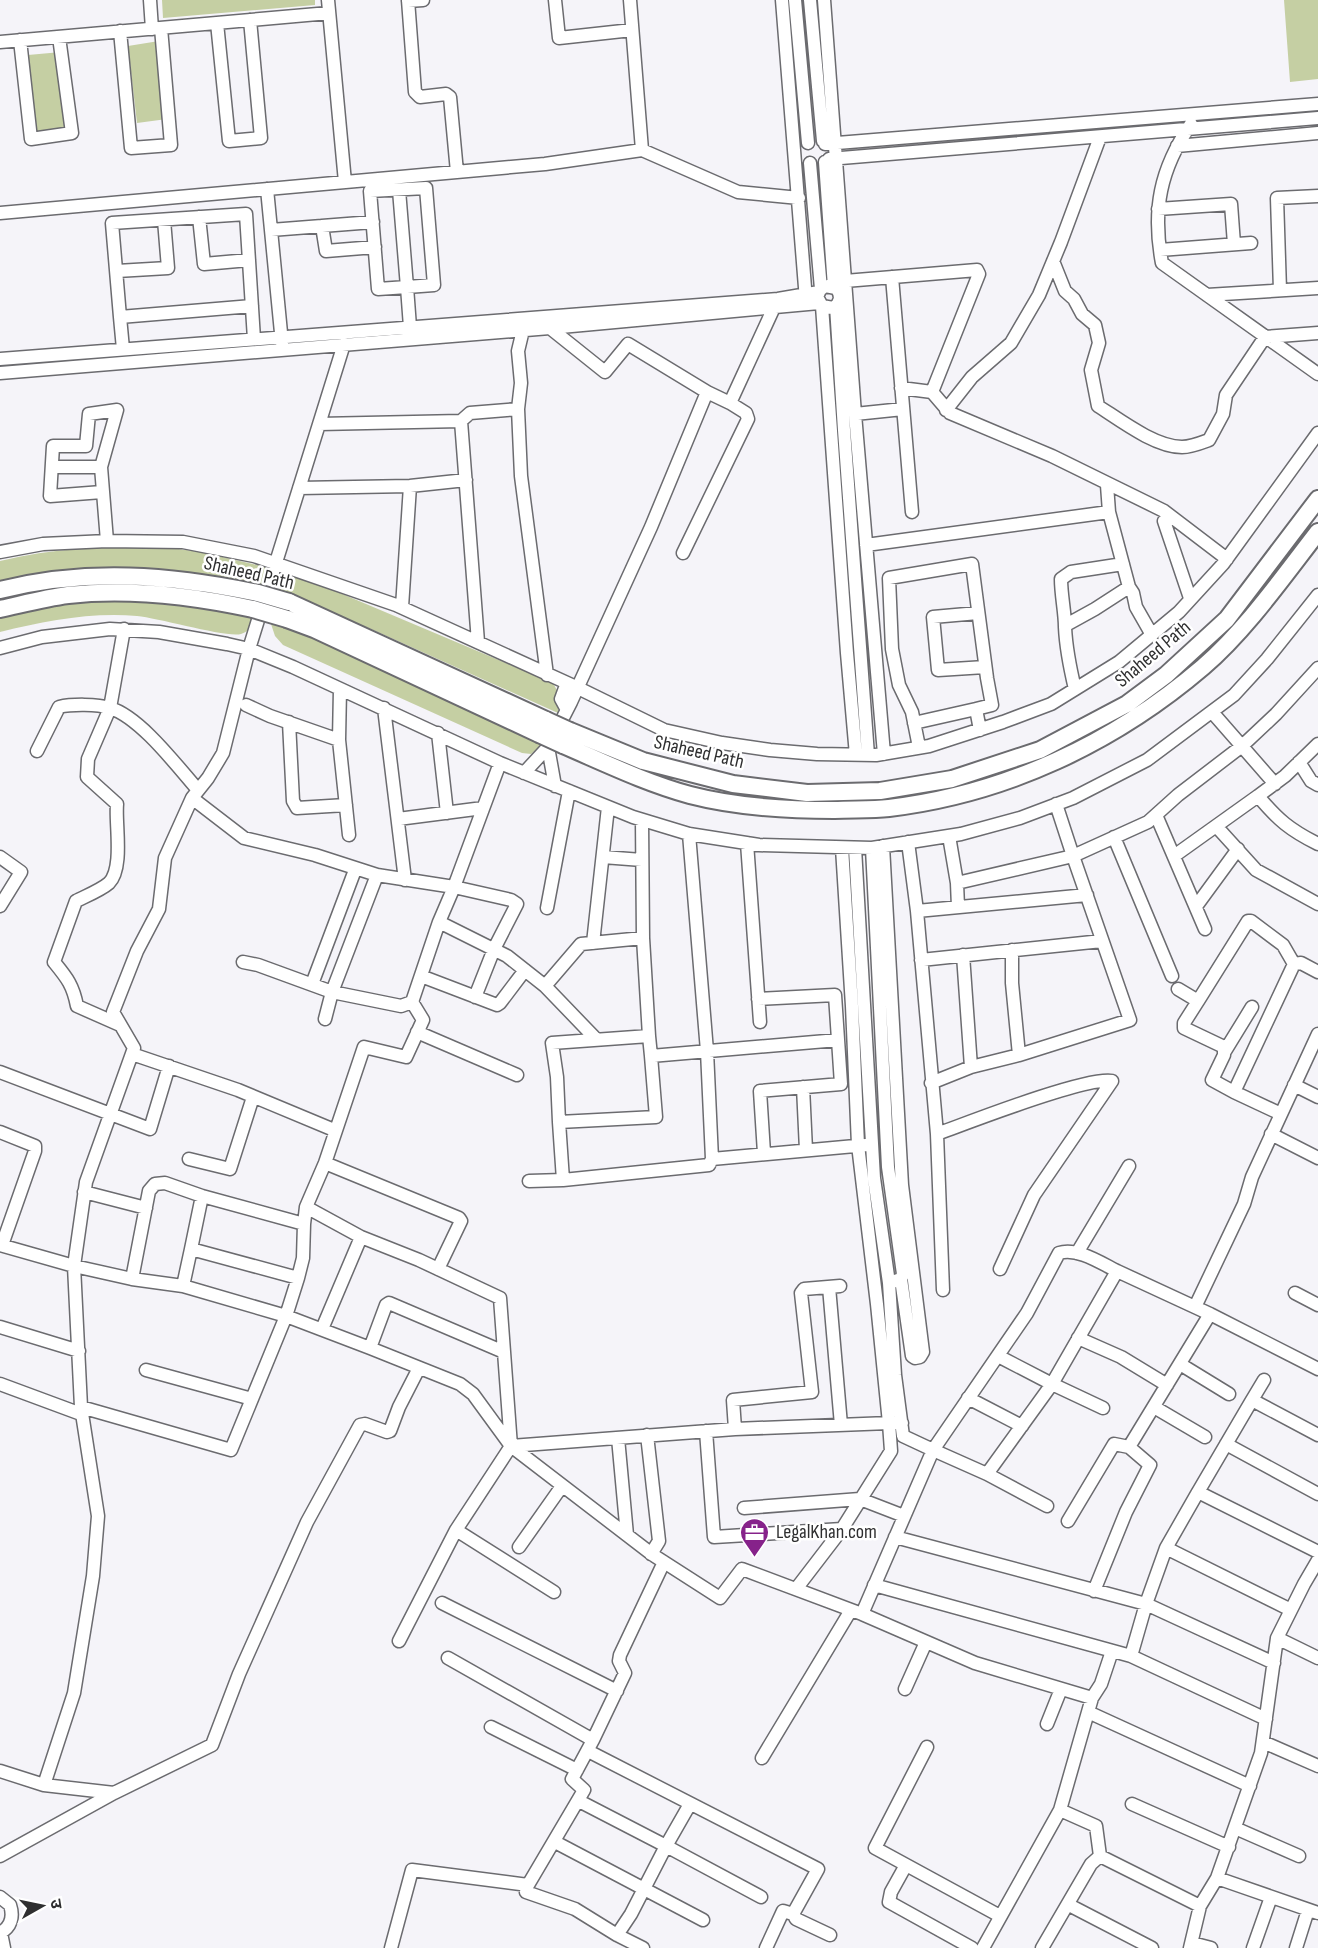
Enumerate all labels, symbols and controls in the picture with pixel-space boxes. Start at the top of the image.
street label: Shaheed Path [202,551,296,595]
street label: Shaheed Path [1110,615,1196,693]
street label: Shaheed Path [652,730,746,774]
office icon: LegalKhan.com [739,1516,771,1558]
place label: LegalKhan.com [776,1520,877,1544]
north arrow [12,1876,72,1936]
text: उ [45,1898,66,1911]

